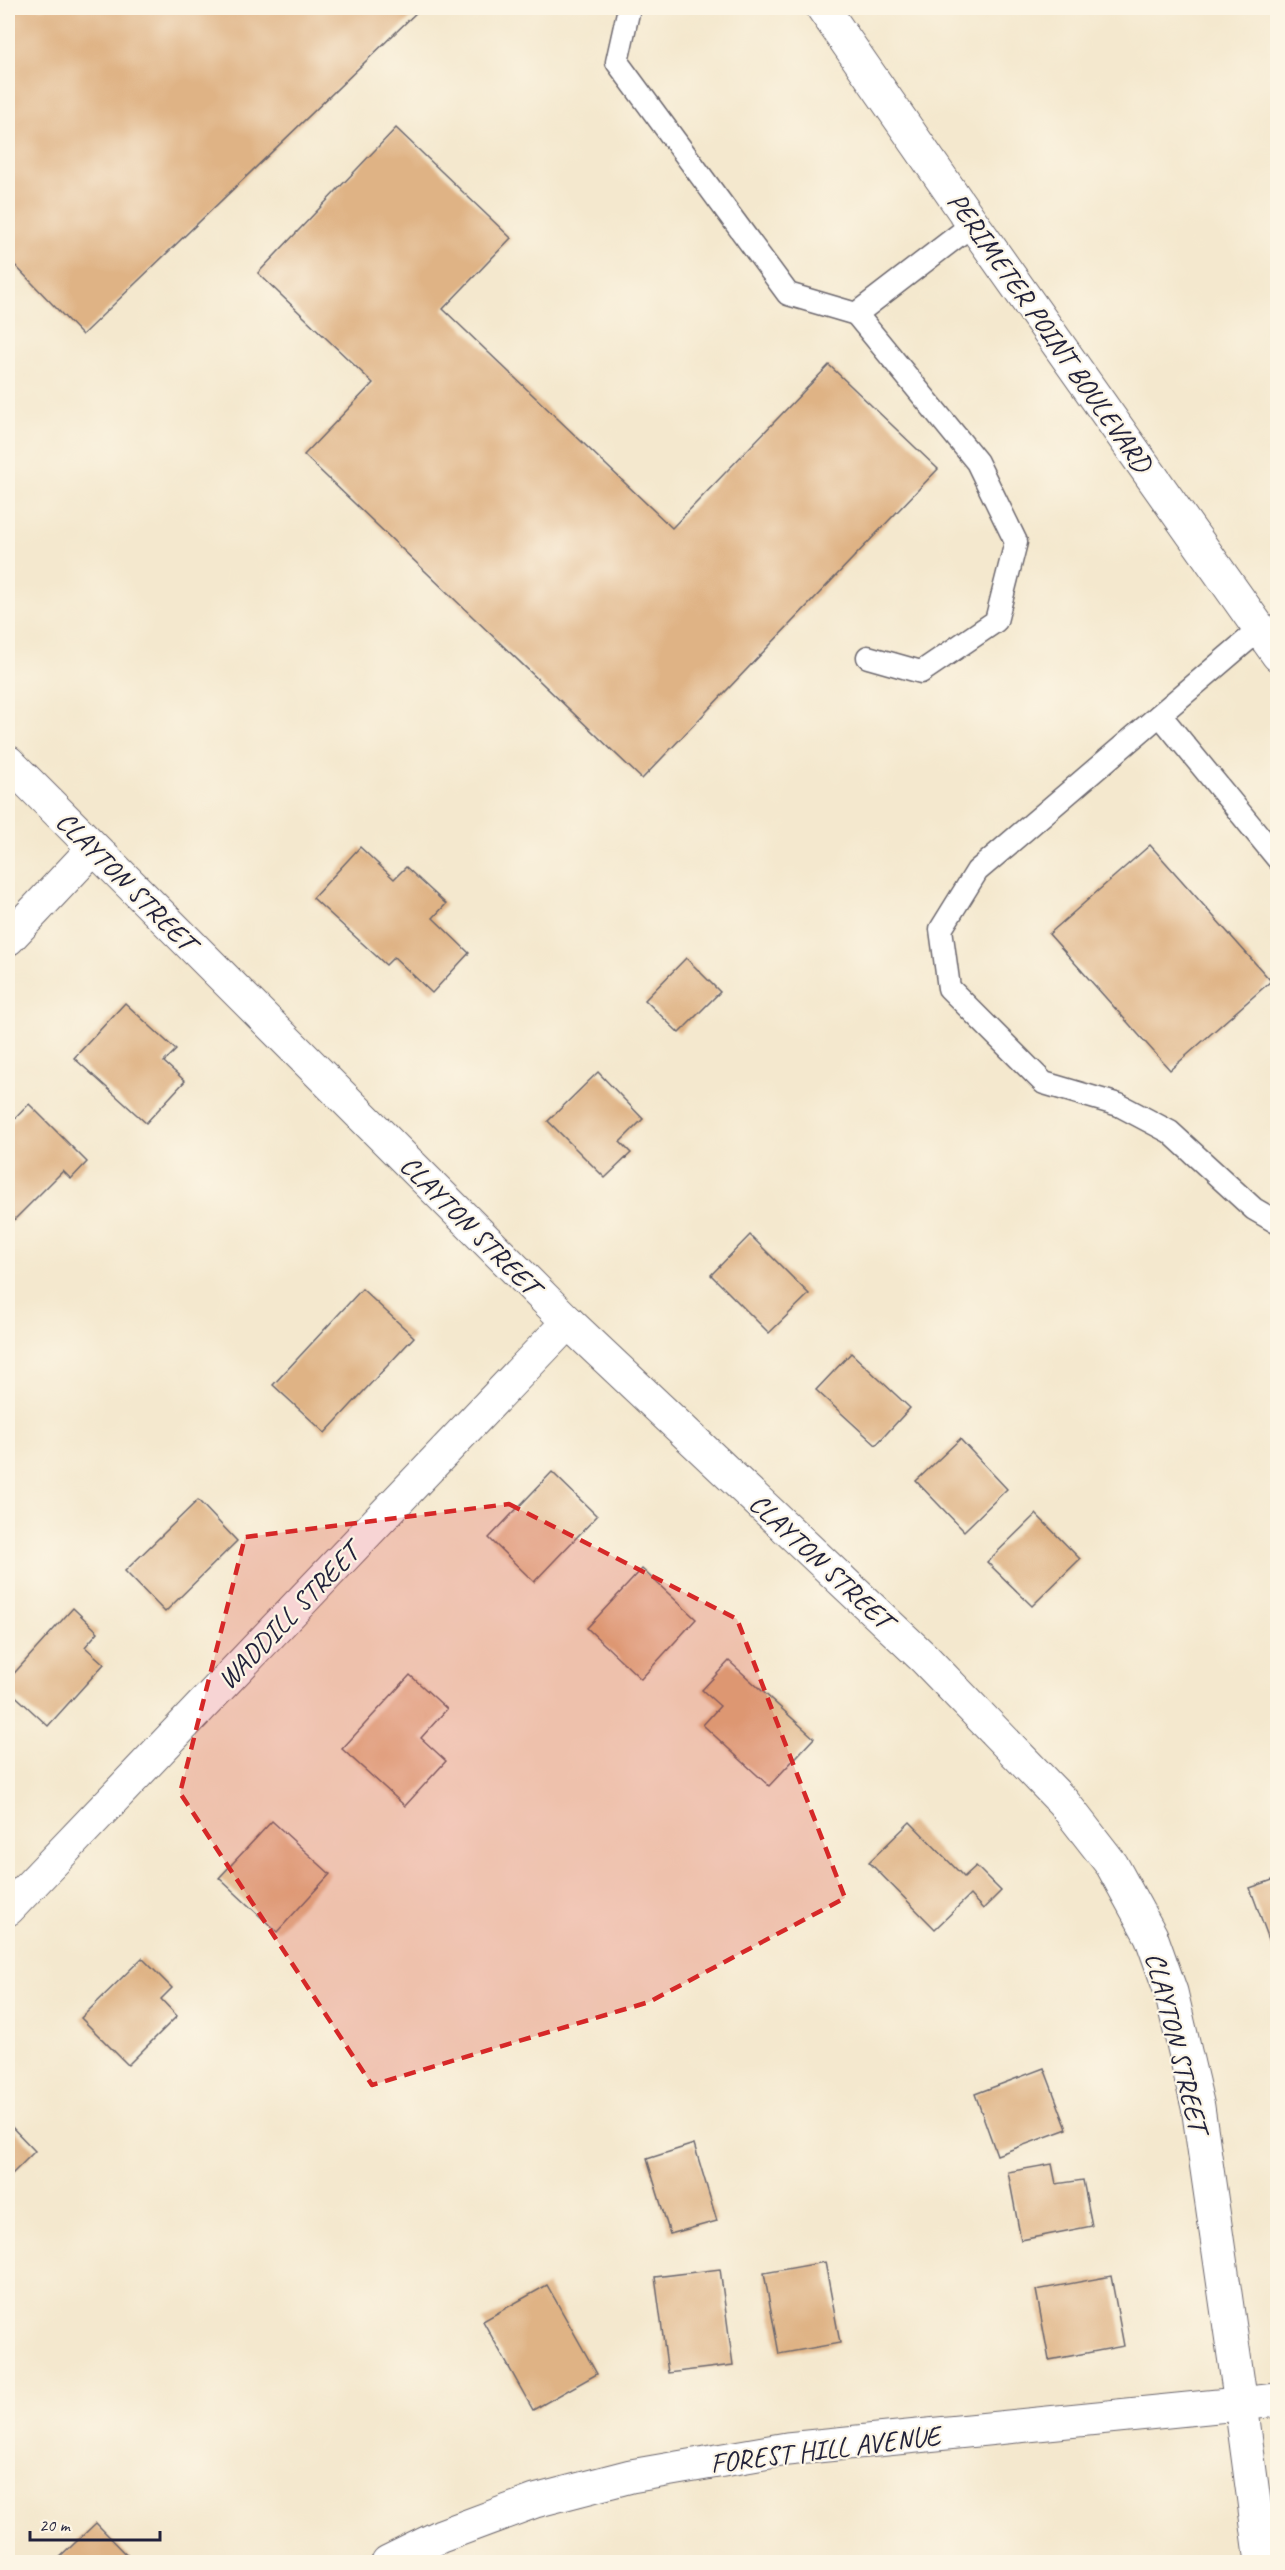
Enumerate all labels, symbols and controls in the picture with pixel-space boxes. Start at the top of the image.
street label: PERIMETER POINT BOULEVARD [940,185,1162,481]
street label: CLAYTON STREET [49,804,208,963]
street label: CLAYTON STREET [393,1148,552,1307]
street label: CLAYTON STREET [742,1486,905,1641]
street label: WADDILL STREET [210,1531,371,1696]
street label: CLAYTON STREET [1138,1949,1218,2142]
street label: FOREST HILL AVENUE [708,2417,945,2480]
scale bar [30,2504,160,2542]
text: 20 m [39,2514,72,2536]

